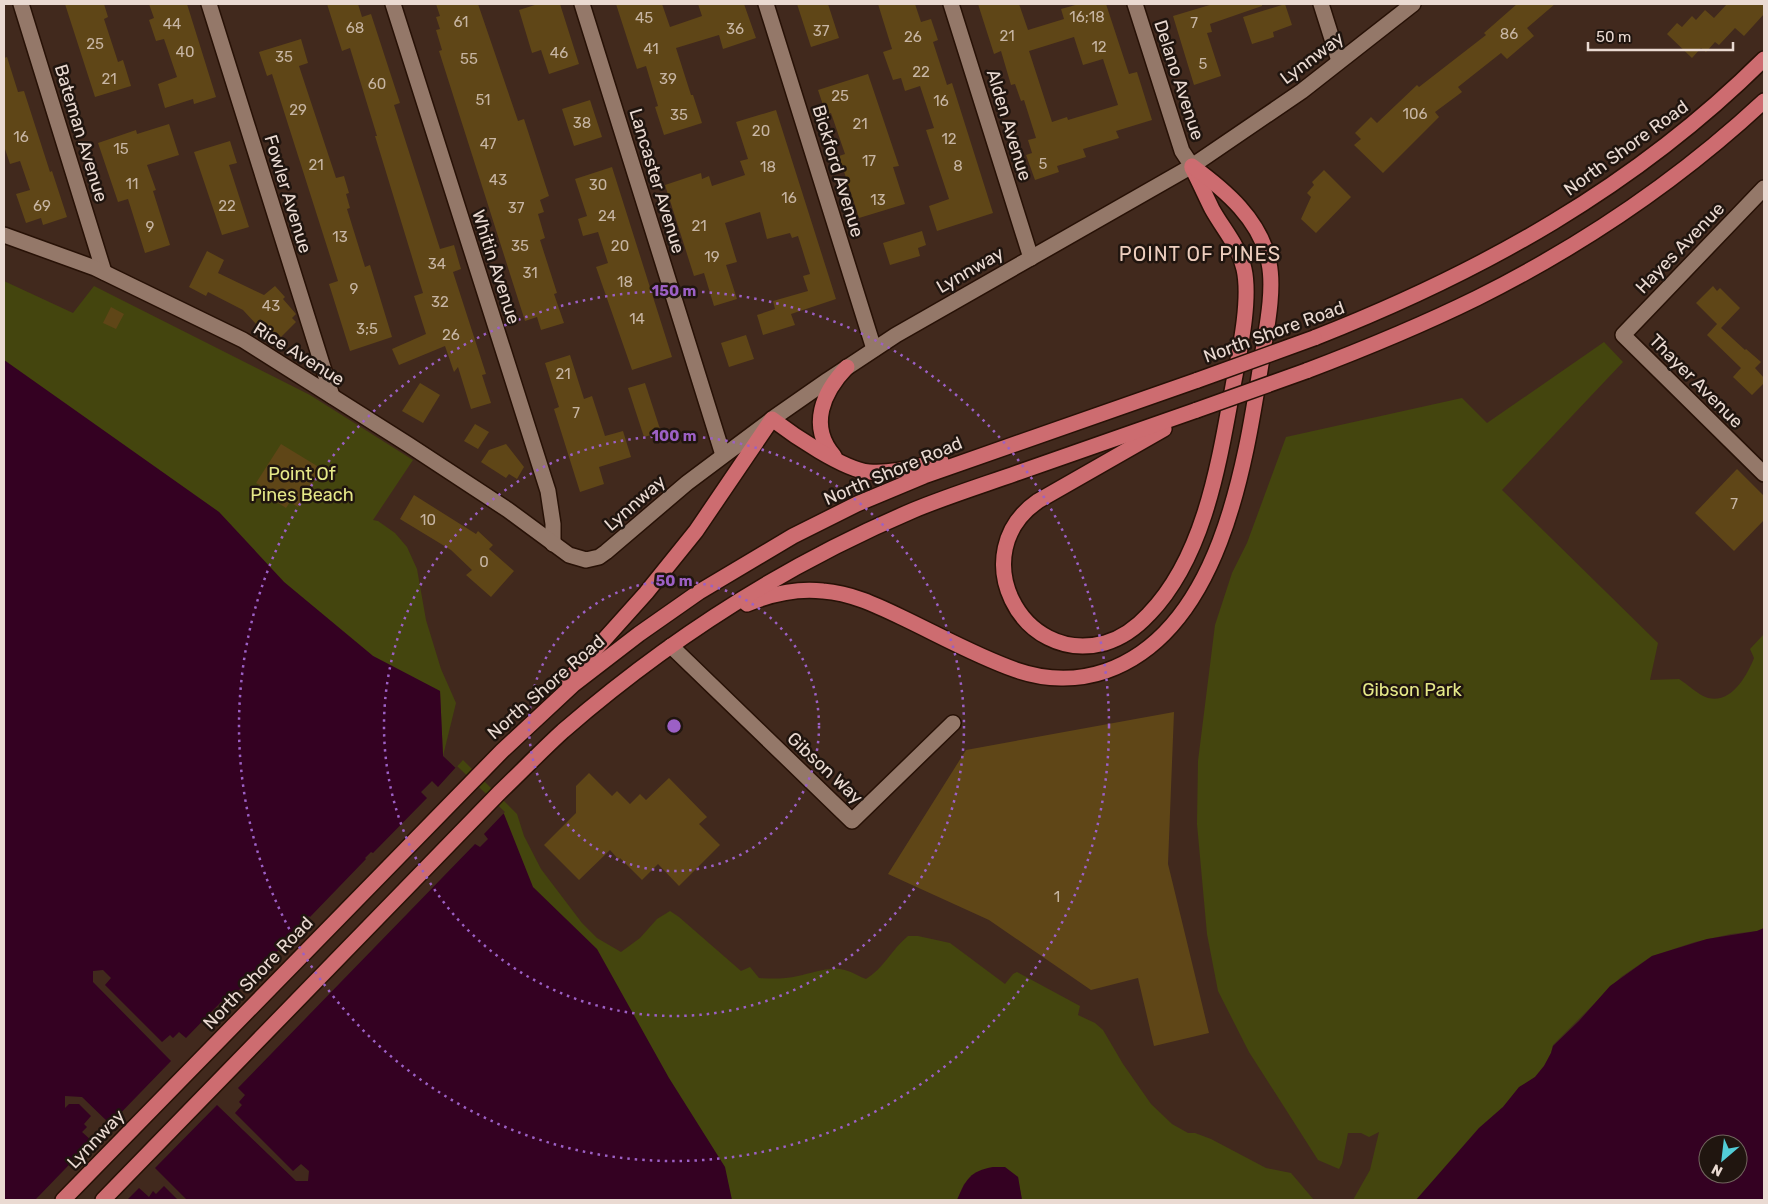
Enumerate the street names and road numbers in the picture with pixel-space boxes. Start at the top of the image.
street label: Delano Avenue [1149,17,1209,143]
street label: Lynnway [1276,27,1348,89]
street label: Bateman Avenue [50,61,112,205]
street label: Alden Avenue [982,67,1036,183]
street label: North Shore Road [1560,95,1692,201]
street label: Bickford Avenue [807,102,869,240]
street label: Lancaster Avenue [624,106,690,256]
street label: Fowler Avenue [260,132,316,256]
street label: Hayes Avenue [1631,198,1729,298]
street label: Whitin Avenue [467,207,525,327]
street label: Lynnway [933,242,1008,298]
street label: North Shore Road [1201,296,1347,368]
street label: Rice Avenue [249,317,349,391]
street label: Thayer Avenue [1644,329,1748,433]
street label: North Shore Road [820,432,966,510]
street label: Lynnway [600,470,670,536]
street label: North Shore Road [483,630,609,744]
street label: Gibson Way [783,727,867,809]
street label: North Shore Road [199,912,317,1034]
street label: Lynnway [62,1105,130,1173]

